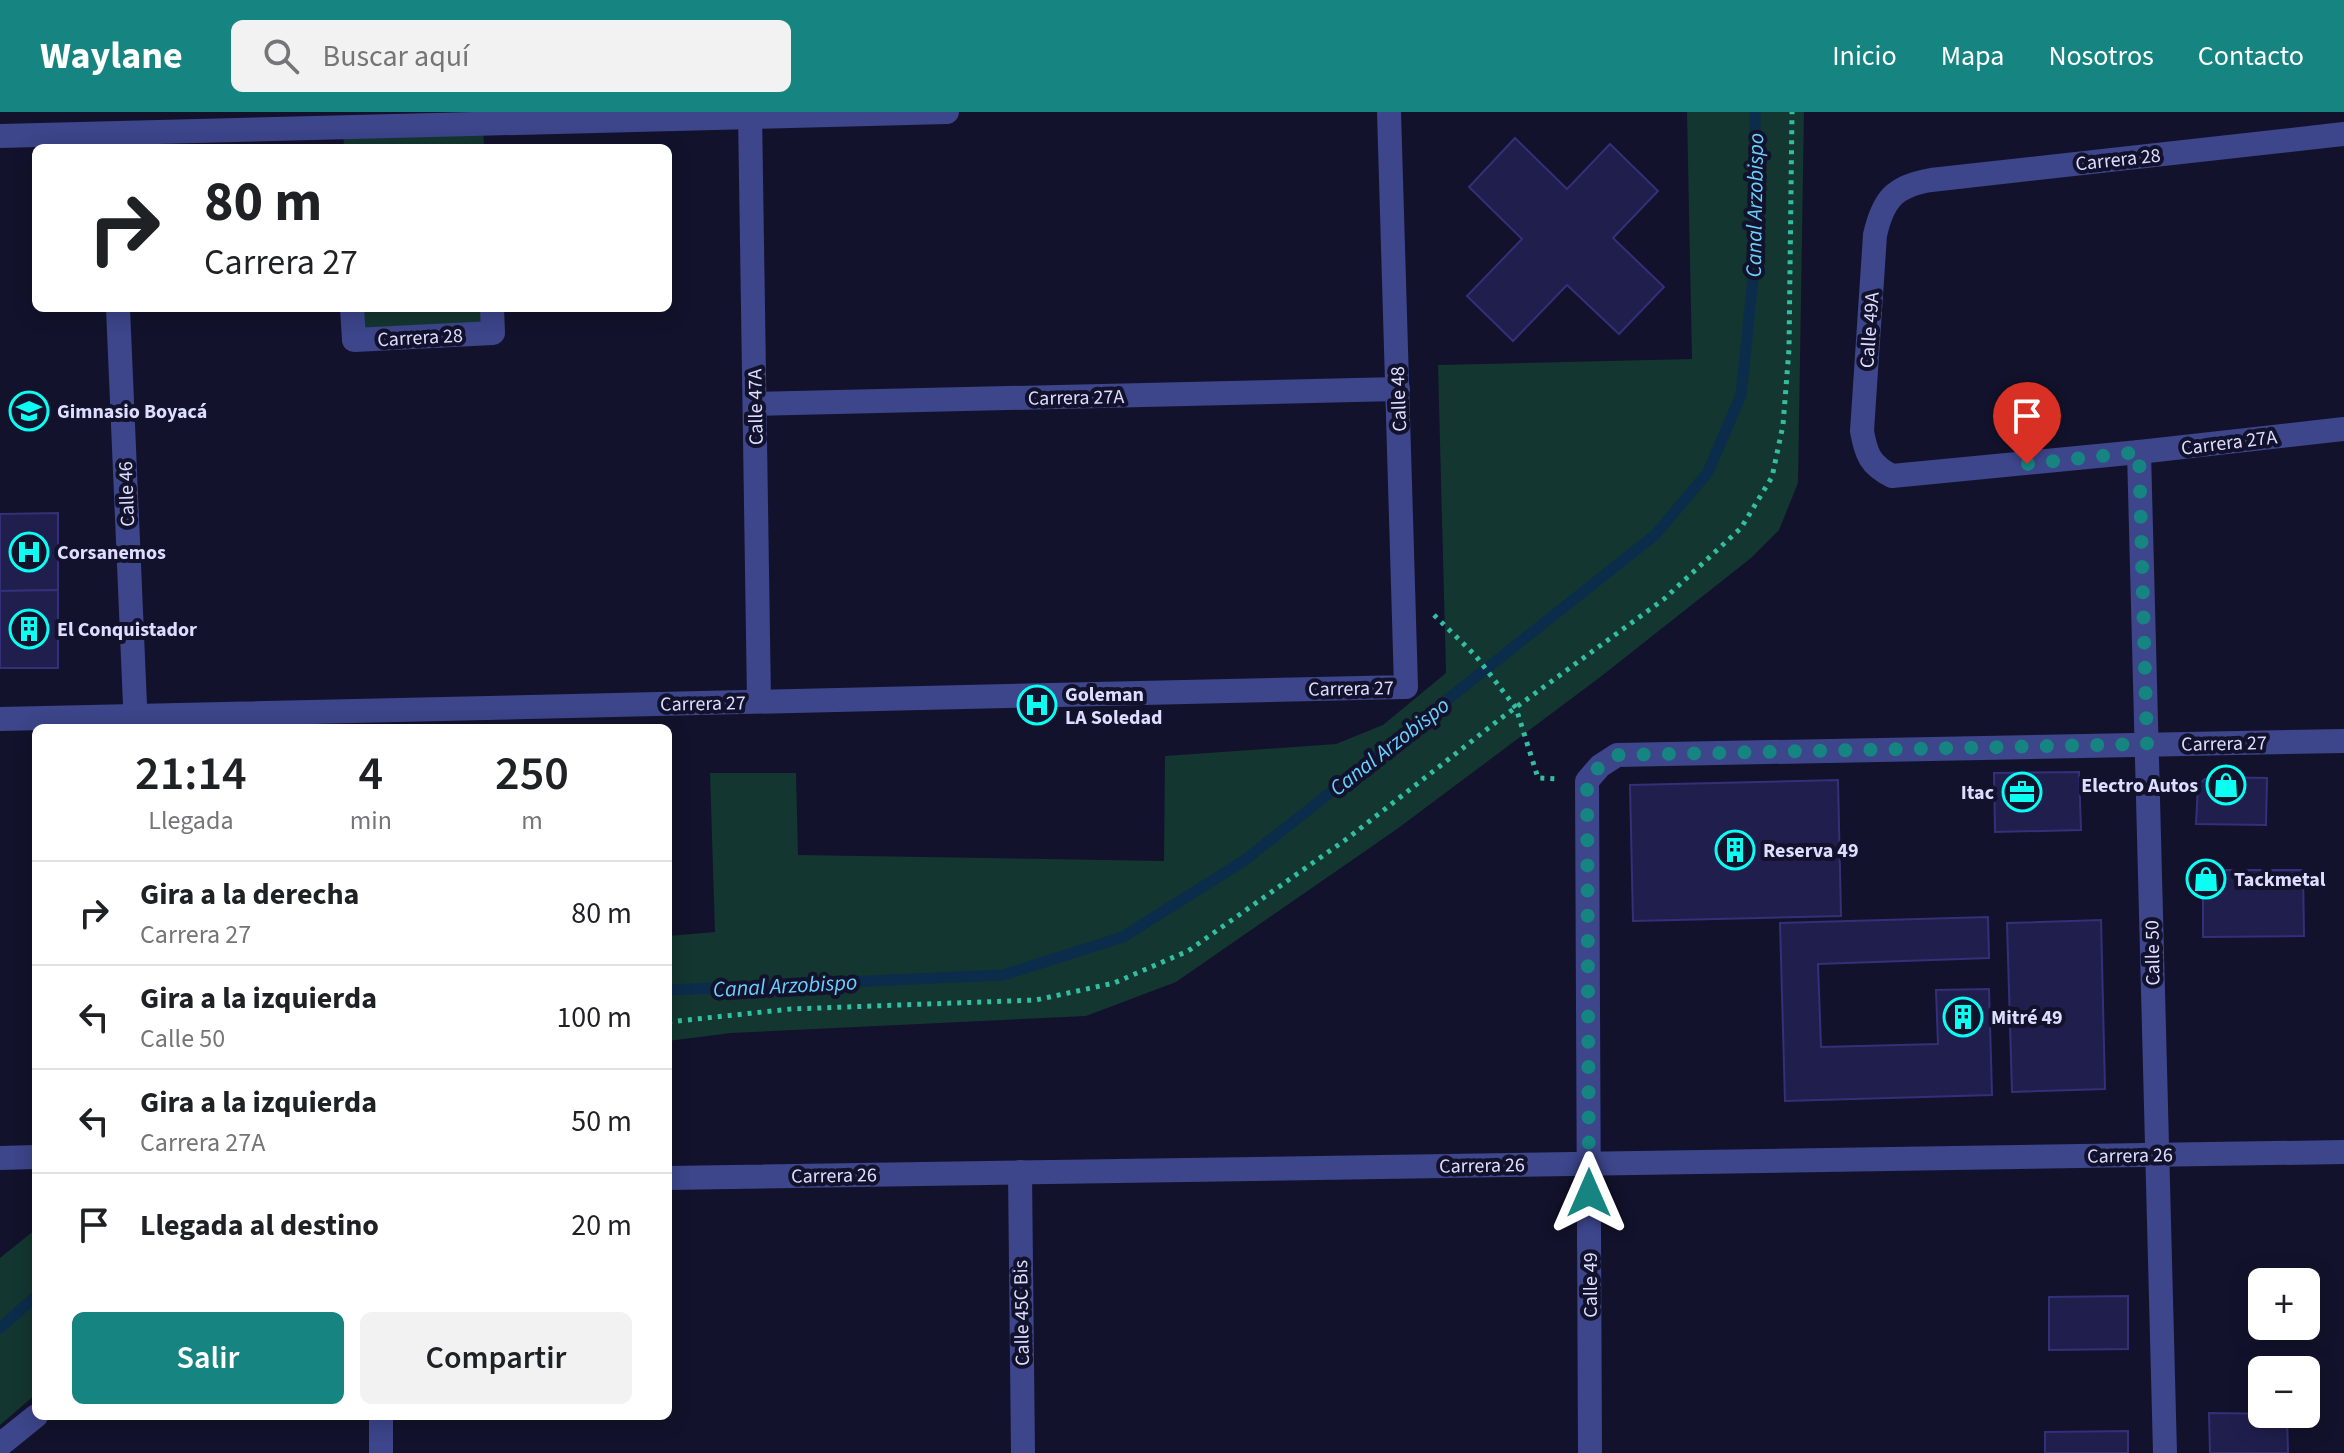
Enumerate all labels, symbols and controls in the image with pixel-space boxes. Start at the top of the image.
search box [231,20,791,92]
text: Waylane [40,29,183,83]
icon: search [259,34,303,78]
text: Buscar aquí [323,35,470,78]
text: Inicio [1832,36,1897,76]
text: Mapa [1941,36,2004,76]
text: Nosotros [2048,36,2154,76]
text: Contacto [2198,36,2304,76]
water label: Canal Arzobispo [1738,132,1772,278]
street label: Carrera 28 [2074,142,2162,178]
text: 80 m [204,163,322,242]
icon: right [72,176,176,280]
text: Carrera 27 [204,237,358,288]
street label: Calle 49A [1853,291,1887,369]
street label: Carrera 28 [377,322,464,354]
street label: Calle 48 [1384,366,1414,432]
street label: Calle 47A [741,368,771,445]
pin [1993,382,2061,464]
street label: Carrera 27A [1028,383,1125,413]
school or university icon: Gimnasio Boyacá [8,390,50,432]
icon: arrive [2005,394,2049,438]
place label: Gimnasio Boyacá [57,398,207,426]
street label: Carrera 27A [2180,423,2279,463]
street label: Calle 46 [112,461,142,527]
hospital icon: Corsanemos [8,531,50,573]
place label: Corsanemos [57,539,166,567]
building icon: El Conquistador [8,608,50,650]
place label: El Conquistador [57,616,197,644]
street label: Carrera 27 [1308,674,1394,704]
place label: Goleman LA Soledad [1065,681,1162,732]
hospital icon: Goleman LA Soledad [1016,684,1058,726]
street label: Carrera 27 [660,689,746,719]
water label: Canal Arzobispo [1323,690,1456,804]
street label: Carrera 27 [2181,729,2267,759]
text: 21:14 [135,740,247,808]
text: 4 [359,740,383,808]
text: 250 [495,740,569,808]
shop icon: Electro Autos [2205,764,2247,806]
office icon: Itac [2001,771,2043,813]
place label: Electro Autos [2081,772,2198,800]
place label: Itac [1961,779,1994,807]
text: Llegada [148,802,234,839]
text: min [350,802,392,839]
text: m [521,802,543,839]
building icon: Reserva 49 [1714,829,1756,871]
place label: Reserva 49 [1763,837,1858,865]
shop icon: Tackmetal [2185,858,2227,900]
place label: Tackmetal [2234,866,2326,894]
text: Gira a la derecha [140,873,359,916]
icon: right [72,891,116,935]
text: 80 m [571,892,632,935]
text: Carrera 27 [140,916,251,953]
street label: Calle 50 [2138,920,2168,986]
water label: Canal Arzobispo [712,966,858,1006]
text: Gira a la izquierda [140,977,377,1020]
icon: left [72,995,116,1039]
text: 100 m [556,996,632,1039]
building icon: Mitré 49 [1942,996,1984,1038]
place label: Mitré 49 [1991,1004,2063,1032]
text: Calle 50 [140,1020,225,1057]
text: Gira a la izquierda [140,1081,377,1124]
icon: left [72,1099,116,1143]
text: 50 m [571,1100,632,1143]
text: Carrera 27A [140,1124,265,1161]
street label: Carrera 26 [2087,1141,2173,1171]
street label: Carrera 26 [1439,1151,1525,1181]
position arrow [1547,1151,1631,1235]
street label: Carrera 26 [791,1161,877,1191]
icon: arrive [72,1203,116,1247]
text: Llegada al destino [140,1204,379,1247]
text: 20 m [571,1204,632,1247]
street label: Calle 49 [1577,1252,1605,1318]
street label: Calle 45C Bis [1007,1260,1037,1366]
map controls [2248,1268,2320,1428]
button: + [2248,1268,2320,1340]
button: Salir [72,1312,344,1404]
button: Compartir [360,1312,632,1404]
button: − [2248,1356,2320,1428]

